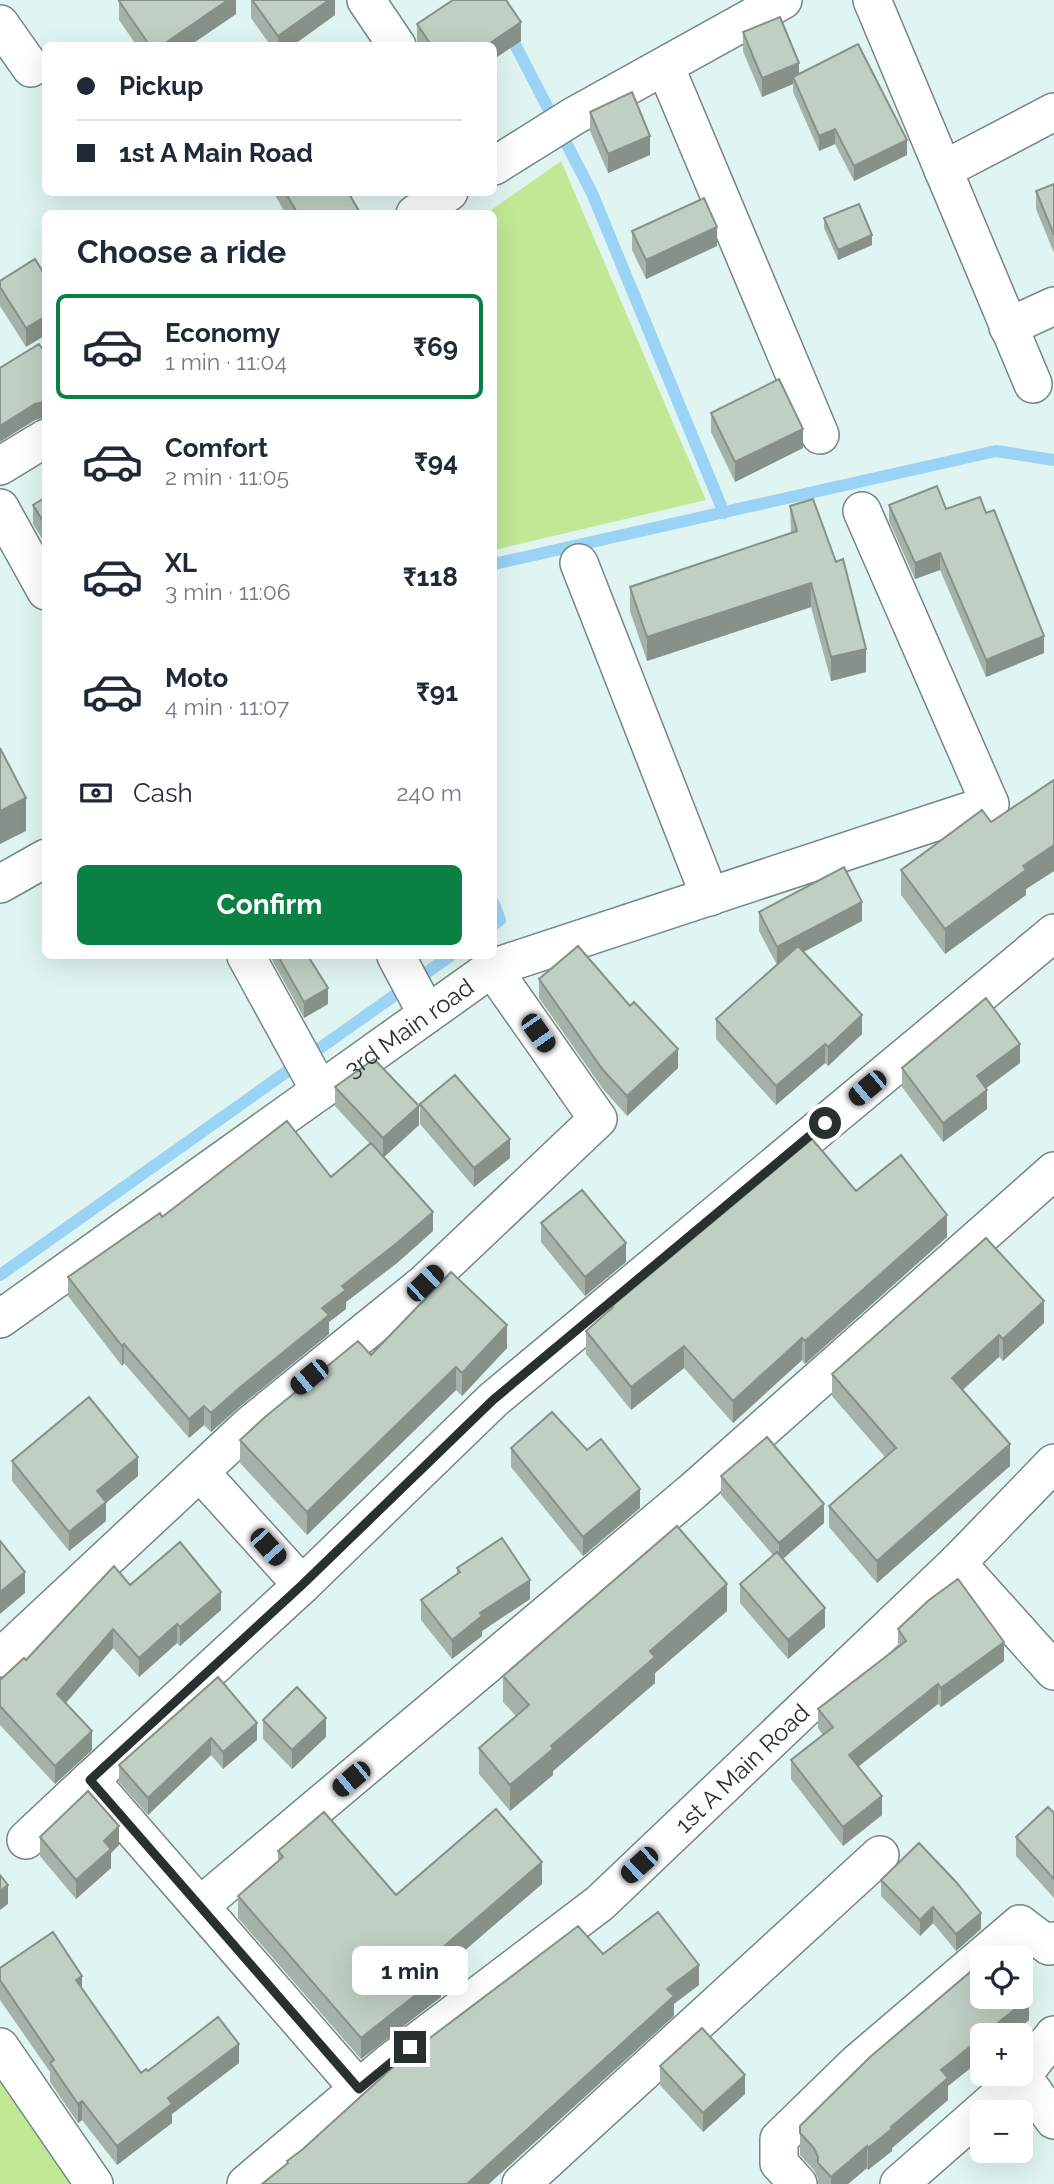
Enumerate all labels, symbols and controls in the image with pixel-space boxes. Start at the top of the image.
text: Pickup [119,71,204,101]
text: 1st A Main Road [119,138,313,168]
text: Choose a ride [77,233,286,270]
icon: car [81,315,144,378]
text: Economy [165,318,280,348]
text: ₹69 [413,332,458,362]
text: 1 min · 11:04 [165,348,287,375]
icon: car [81,430,144,493]
text: Comfort [165,433,268,463]
text: ₹94 [414,447,458,477]
text: 2 min · 11:05 [165,463,289,490]
icon: car [81,545,144,608]
text: XL [165,548,197,578]
text: ₹118 [403,562,458,592]
text: 3 min · 11:06 [165,578,291,605]
icon: car [81,660,144,723]
text: Moto [165,663,228,693]
text: ₹91 [416,677,458,707]
text: 4 min · 11:07 [165,693,289,720]
icon: cash [77,774,115,812]
text: Cash [133,778,193,808]
text: 240 m [396,779,462,806]
button: Confirm [77,865,462,945]
street label: 3rd Main road [338,972,479,1083]
car [518,1010,559,1056]
car [845,1066,890,1110]
route start [809,1107,841,1139]
car [403,1261,448,1305]
car [287,1356,332,1398]
car [247,1524,290,1570]
street label: 1st A Main Road [669,1697,815,1838]
car [329,1757,374,1801]
car [617,1843,662,1887]
callout: 1 min [352,1946,468,1994]
map controls [970,1946,1033,2163]
button: locate [970,1946,1033,2009]
text: 1 min [381,1957,439,1984]
button: + [970,2023,1033,2086]
route end [394,2031,426,2063]
button: − [970,2100,1033,2163]

